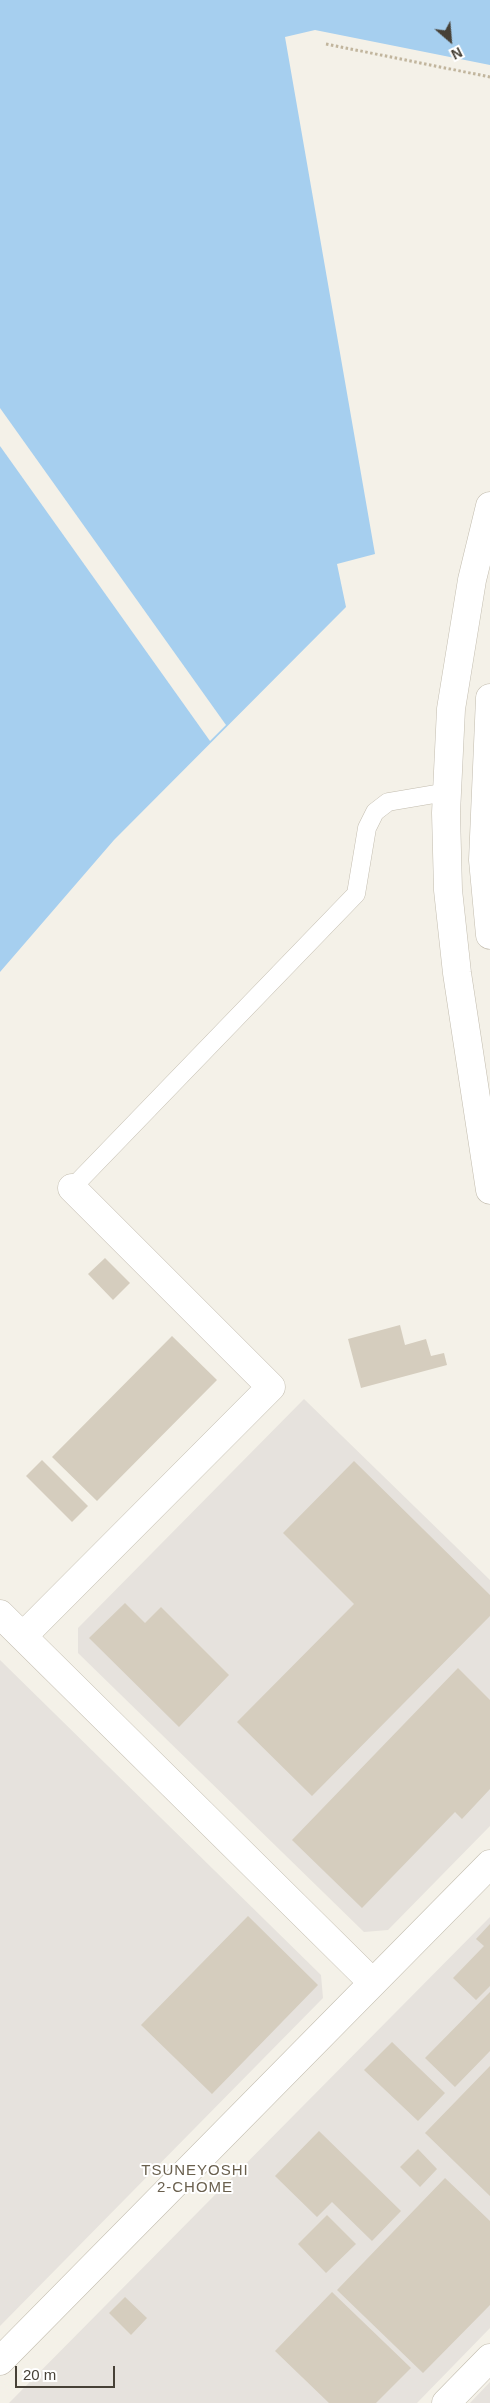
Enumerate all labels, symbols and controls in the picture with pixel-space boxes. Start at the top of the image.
north arrow [425,15,475,65]
text: N [449,44,465,63]
district label: TSUNEYOSHI 2-CHOME [140,2162,250,2197]
scale bar [18,2356,118,2388]
text: 20 m [23,2366,56,2383]

